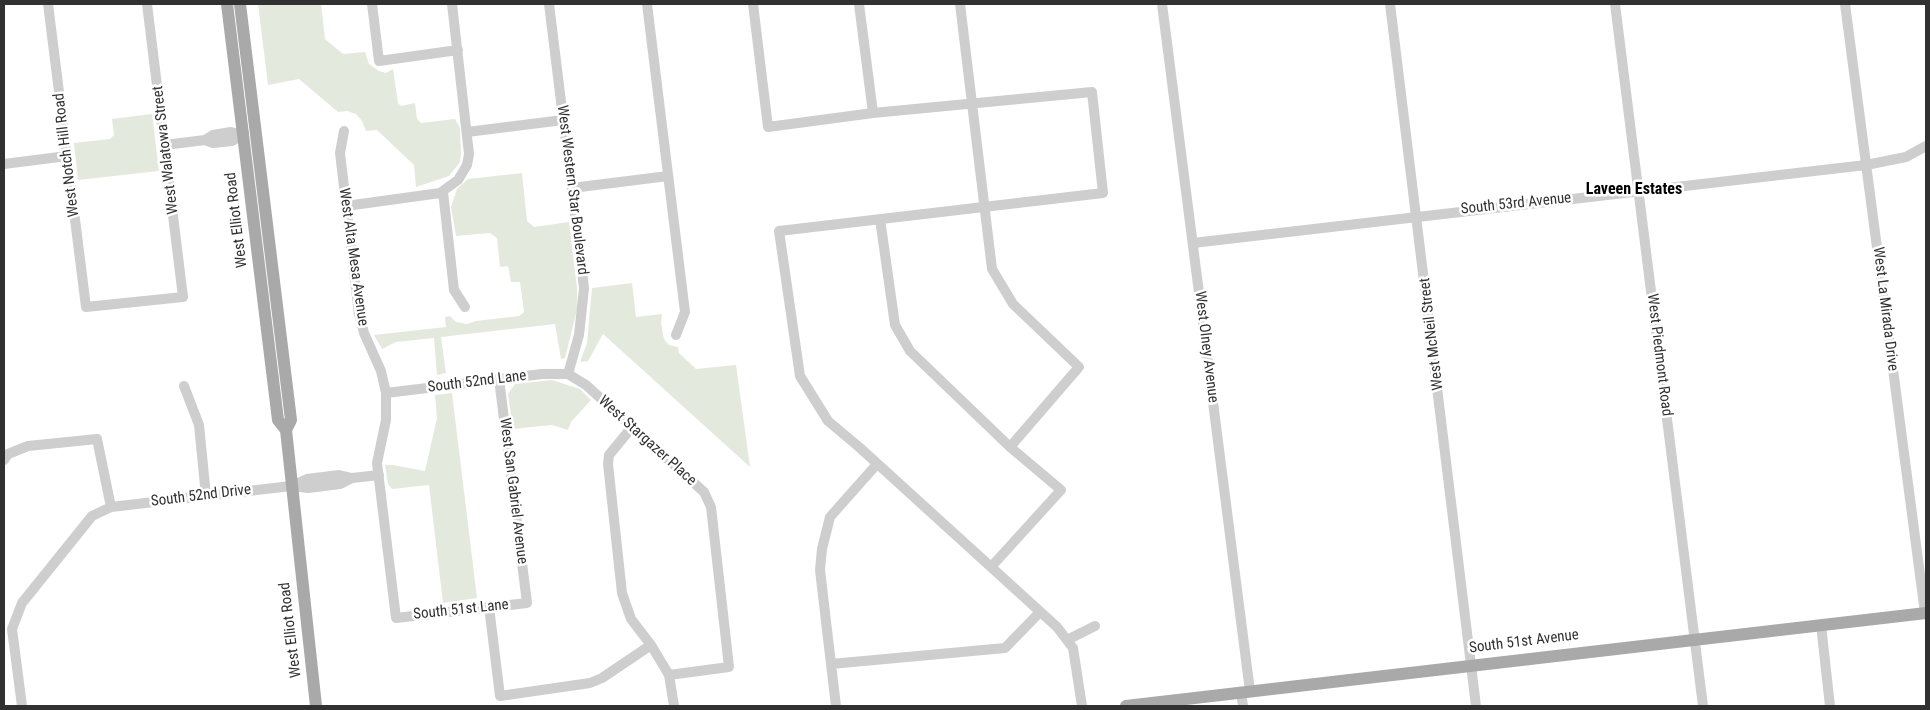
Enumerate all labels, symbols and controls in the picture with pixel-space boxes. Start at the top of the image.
street label: West Walatowa Street [149,85,183,215]
street label: West Notch Hill Road [50,92,84,218]
street label: West Western Star Boulevard [553,104,591,276]
street label: West Elliot Road [222,171,252,269]
district label: Laveen Estates [1586,180,1682,200]
street label: West Alta Mesa Avenue [334,187,372,327]
street label: South 53rd Avenue [1460,189,1572,219]
street label: West La Mirada Drive [1868,246,1902,372]
street label: West McNeil Street [1416,277,1448,391]
street label: West Olney Avenue [1190,290,1222,404]
street label: West Piedmont Road [1643,293,1675,417]
street label: South 52nd Lane [427,367,527,397]
street label: West Stargazer Place [594,392,700,490]
street label: West San Gabriel Avenue [495,417,531,565]
street label: South 52nd Drive [150,481,252,511]
street label: West Elliot Road [276,581,306,679]
street label: South 51st Lane [412,596,510,624]
street label: South 51st Avenue [1468,626,1580,658]

